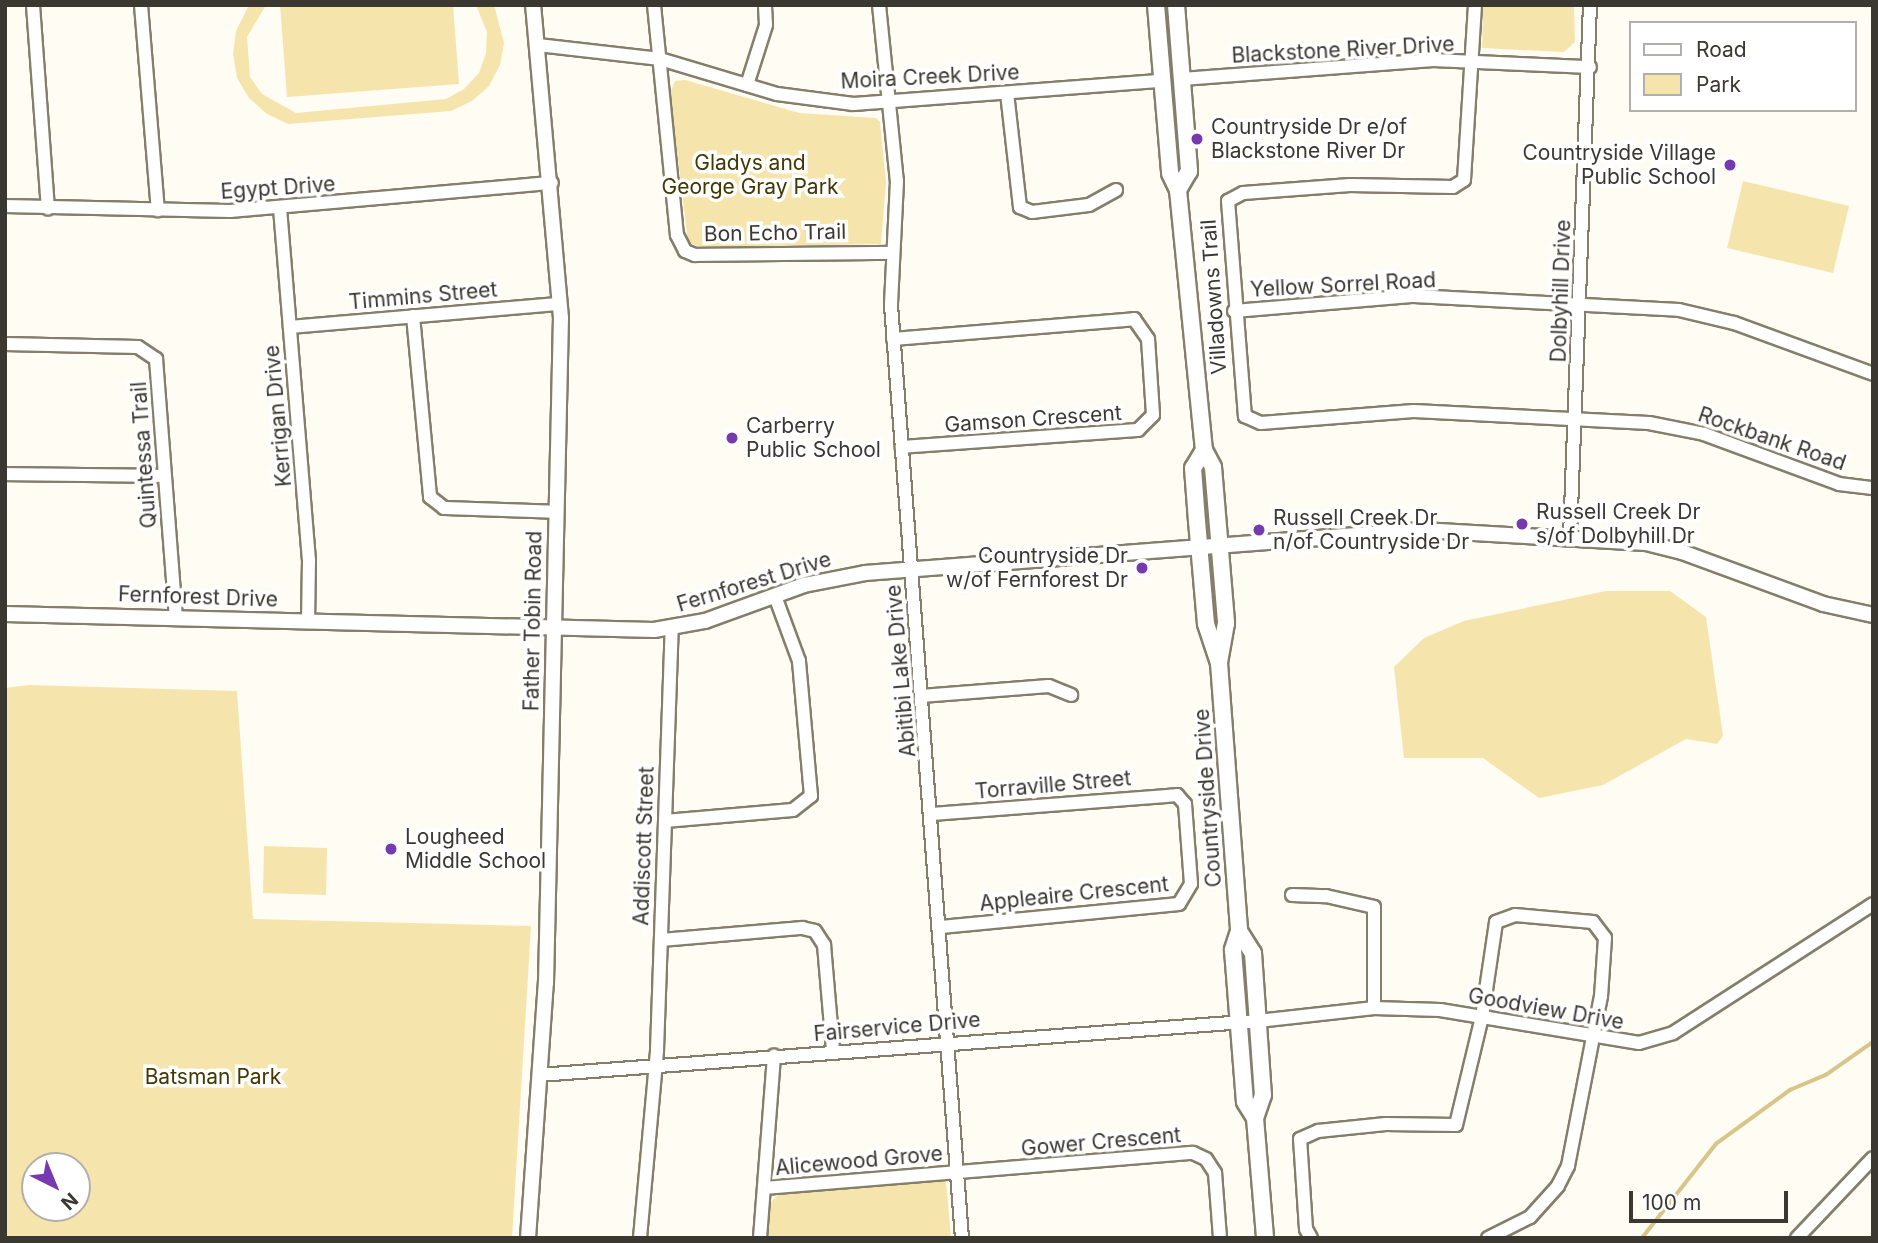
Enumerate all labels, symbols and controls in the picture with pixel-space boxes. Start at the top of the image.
legend [1630,21,1857,112]
street label: Blackstone River Drive [1231,32,1455,68]
text: Road [1696,37,1747,62]
street label: Moira Creek Drive [840,60,1020,94]
text: Park [1696,72,1741,97]
place label: Countryside Dr e/of Blackstone River Dr [1211,114,1407,164]
marker: Countryside Dr e/of Blackstone River Dr [1189,131,1205,147]
place label: Countryside Village Public School [1522,140,1716,190]
park label: Gladys and George Gray Park [662,150,838,200]
marker: Countryside Village Public School [1722,157,1738,173]
street label: Egypt Drive [220,171,336,205]
street label: Bon Echo Trail [704,219,846,247]
street label: Villadowns Trail [1196,219,1232,375]
street label: Dolbyhill Drive [1546,219,1576,363]
street label: Yellow Sorrel Road [1249,268,1437,302]
street label: Timmins Street [348,277,498,315]
street label: Kerrigan Drive [259,344,297,488]
street label: Quintessa Trail [126,381,162,529]
street label: Gamson Crescent [944,400,1122,438]
street label: Rockbank Road [1695,402,1849,476]
place label: Carberry Public School [746,413,881,463]
marker: Carberry Public School [724,430,740,446]
place label: Russell Creek Dr s/of Dolbyhill Dr [1536,499,1700,549]
place label: Russell Creek Dr n/of Countryside Dr [1273,505,1469,555]
marker: Russell Creek Dr s/of Dolbyhill Dr [1514,516,1530,532]
marker: Russell Creek Dr n/of Countryside Dr [1251,522,1267,538]
street label: Father Tobin Road [519,531,547,711]
place label: Countryside Dr w/of Fernforest Dr [946,543,1128,593]
street label: Fernforest Drive [674,547,834,617]
marker: Countryside Dr w/of Fernforest Dr [1134,560,1150,576]
street label: Fernforest Drive [118,582,278,612]
street label: Abitibi Lake Drive [881,584,921,758]
street label: Countryside Drive [1189,708,1227,888]
street label: Addiscott Street [629,766,659,926]
street label: Torraville Street [974,766,1132,804]
place label: Lougheed Middle School [405,824,546,874]
marker: Lougheed Middle School [383,841,399,857]
street label: Appleaire Crescent [978,872,1170,916]
street label: Goodview Drive [1466,983,1626,1035]
street label: Fairservice Drive [813,1007,981,1047]
park label: Batsman Park [145,1064,281,1090]
street label: Gower Crescent [1020,1122,1182,1162]
street label: Alicewood Grove [774,1141,944,1181]
north arrow [21,1152,91,1222]
scale bar [1633,1176,1792,1220]
text: N [56,1188,82,1215]
text: 100 m [1642,1190,1701,1215]

